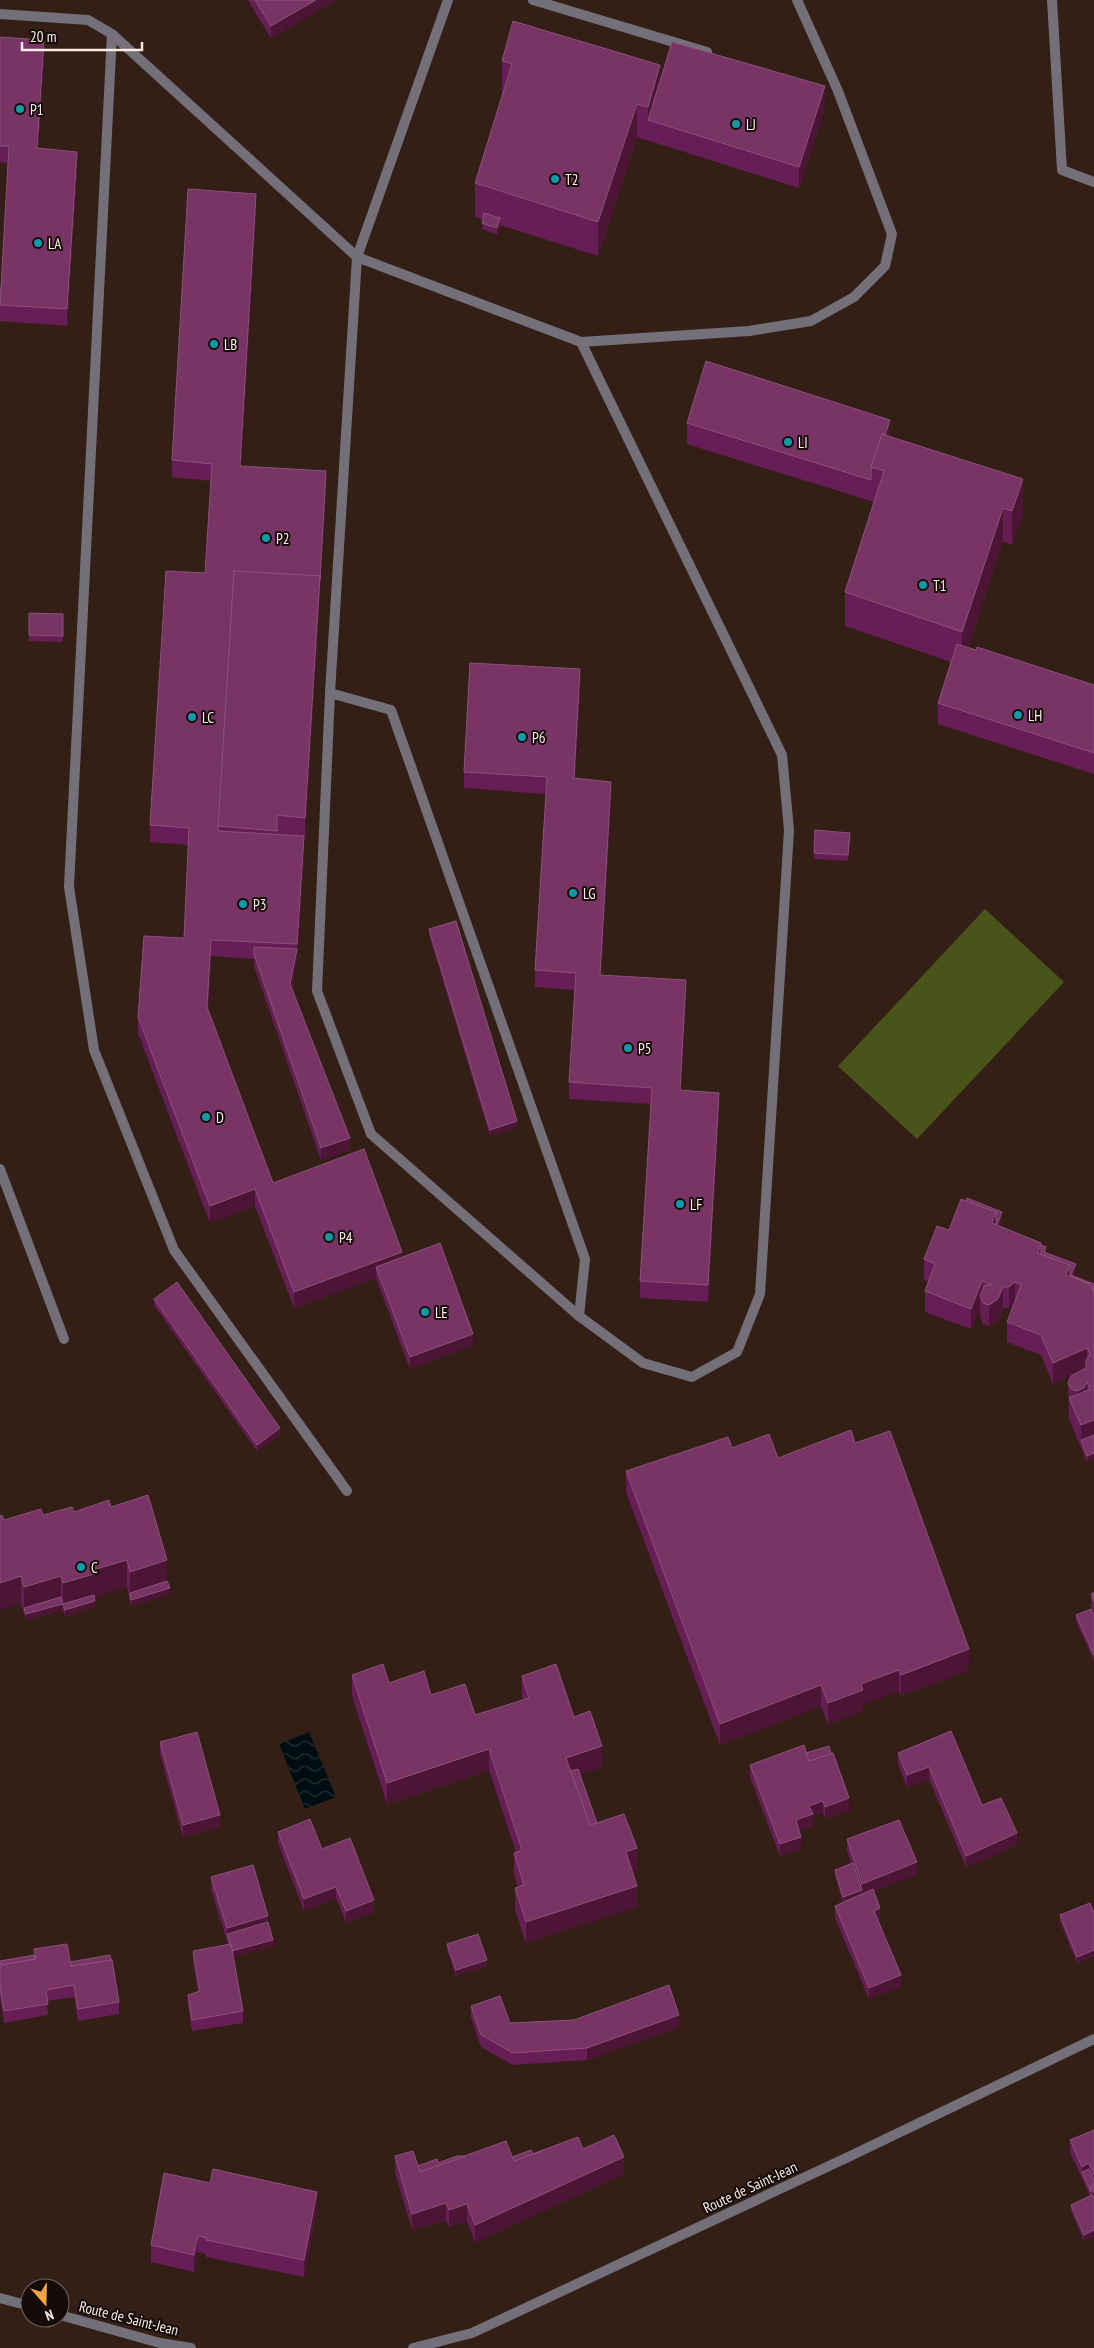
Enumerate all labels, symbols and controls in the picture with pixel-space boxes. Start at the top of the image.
scale bar [22,20,142,52]
text: 20 m [30,27,56,46]
place label: P1 [30,100,44,119]
marker: P1 [14,103,26,115]
place label: LJ [746,115,756,134]
marker: LJ [730,118,742,130]
place label: T2 [565,170,578,189]
marker: T2 [549,173,561,185]
place label: LA [48,234,62,253]
marker: LA [32,237,44,249]
place label: LB [224,335,237,354]
marker: LB [208,338,220,350]
place label: LI [798,433,808,452]
marker: LI [782,436,794,448]
place label: P2 [276,529,290,548]
marker: P2 [260,532,272,544]
place label: T1 [933,576,946,595]
marker: T1 [917,579,929,591]
place label: LH [1028,706,1042,725]
place label: LC [202,708,214,727]
marker: LH [1012,709,1024,721]
marker: LC [186,711,198,723]
place label: P6 [532,728,546,747]
marker: P6 [516,731,528,743]
place label: LG [583,884,596,903]
marker: LG [567,887,579,899]
place label: P3 [253,895,267,914]
marker: P3 [237,898,249,910]
place label: P5 [638,1039,652,1058]
marker: P5 [622,1042,634,1054]
place label: D [216,1108,224,1127]
marker: D [200,1111,212,1123]
place label: LF [690,1195,702,1214]
marker: LF [674,1198,686,1210]
place label: P4 [339,1228,353,1247]
marker: P4 [323,1231,335,1243]
place label: LE [435,1303,448,1322]
marker: LE [419,1306,431,1318]
place label: C [91,1558,98,1577]
marker: C [75,1561,87,1573]
street label: Route de Saint-Jean [700,2157,800,2217]
north arrow [20,2278,70,2328]
street label: Route de Saint-Jean [77,2296,181,2340]
text: N [43,2305,56,2325]

